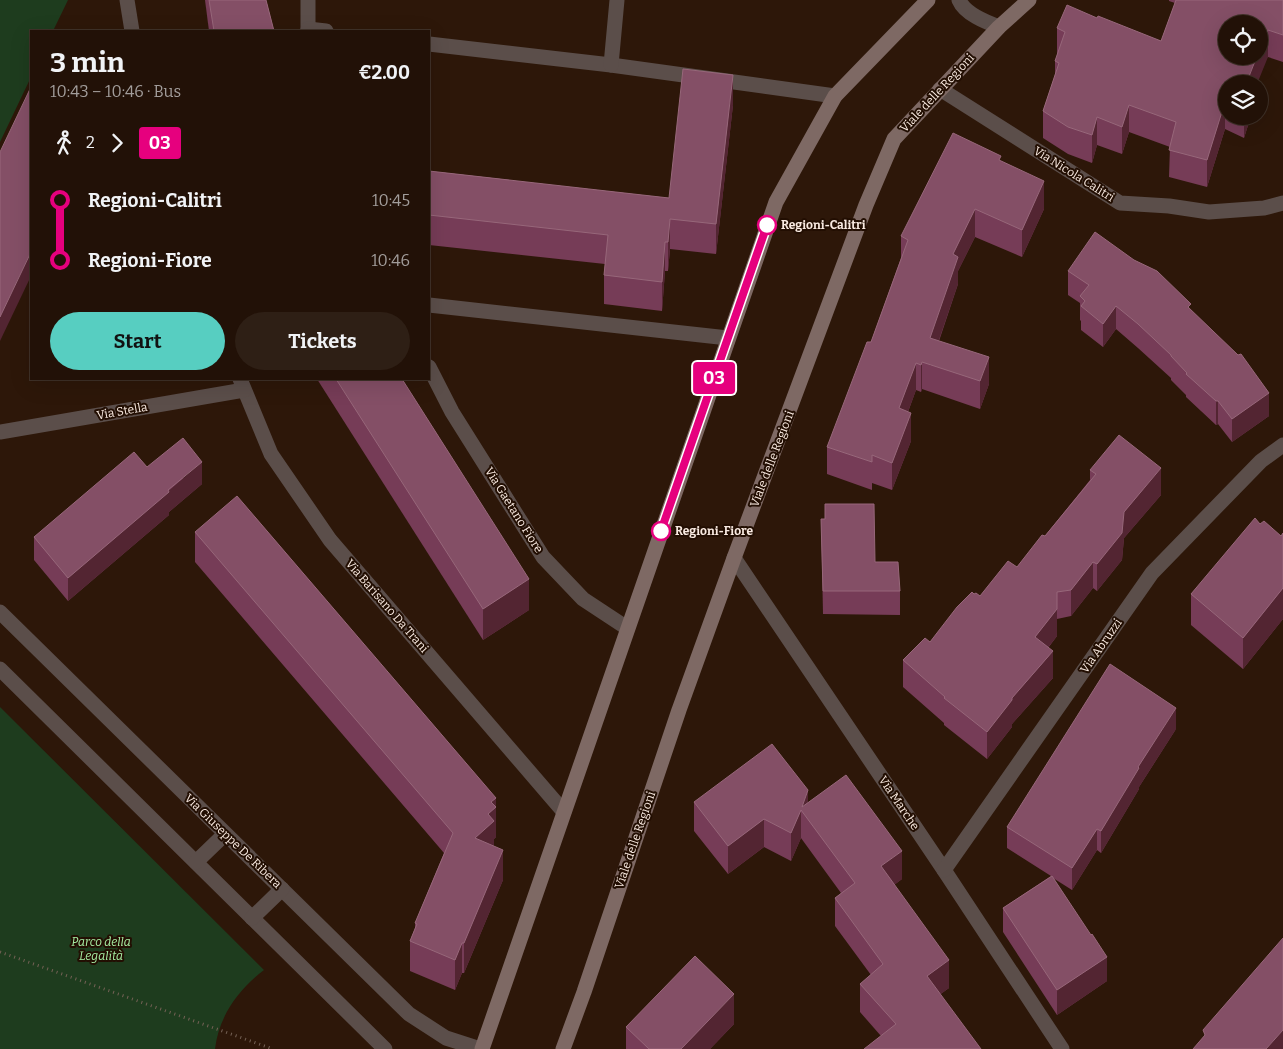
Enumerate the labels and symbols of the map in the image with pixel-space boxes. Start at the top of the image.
street label: Viale delle Regioni [897,51,977,135]
street label: Via Nicola Calitri [1031,144,1117,205]
marker: Regioni-Calitri [757,215,777,235]
place label: Regioni-Calitri [781,218,866,232]
line badge: 03 [692,362,736,394]
street label: Via Stella [96,400,149,422]
street label: Viale delle Regioni [747,408,797,509]
street label: Via Gaetano Fiore [482,465,546,555]
marker: Regioni-Fiore [651,521,671,541]
place label: Regioni-Fiore [675,524,754,538]
street label: Via Barisano Da Trani [343,557,432,656]
street label: Via Abruzzi [1077,616,1125,676]
street label: Via Marche [876,773,922,833]
street label: Viale delle Regioni [612,789,658,891]
street label: Via Giuseppe De Ribera [182,791,285,891]
park label: Parco della Legalità [71,935,131,963]

